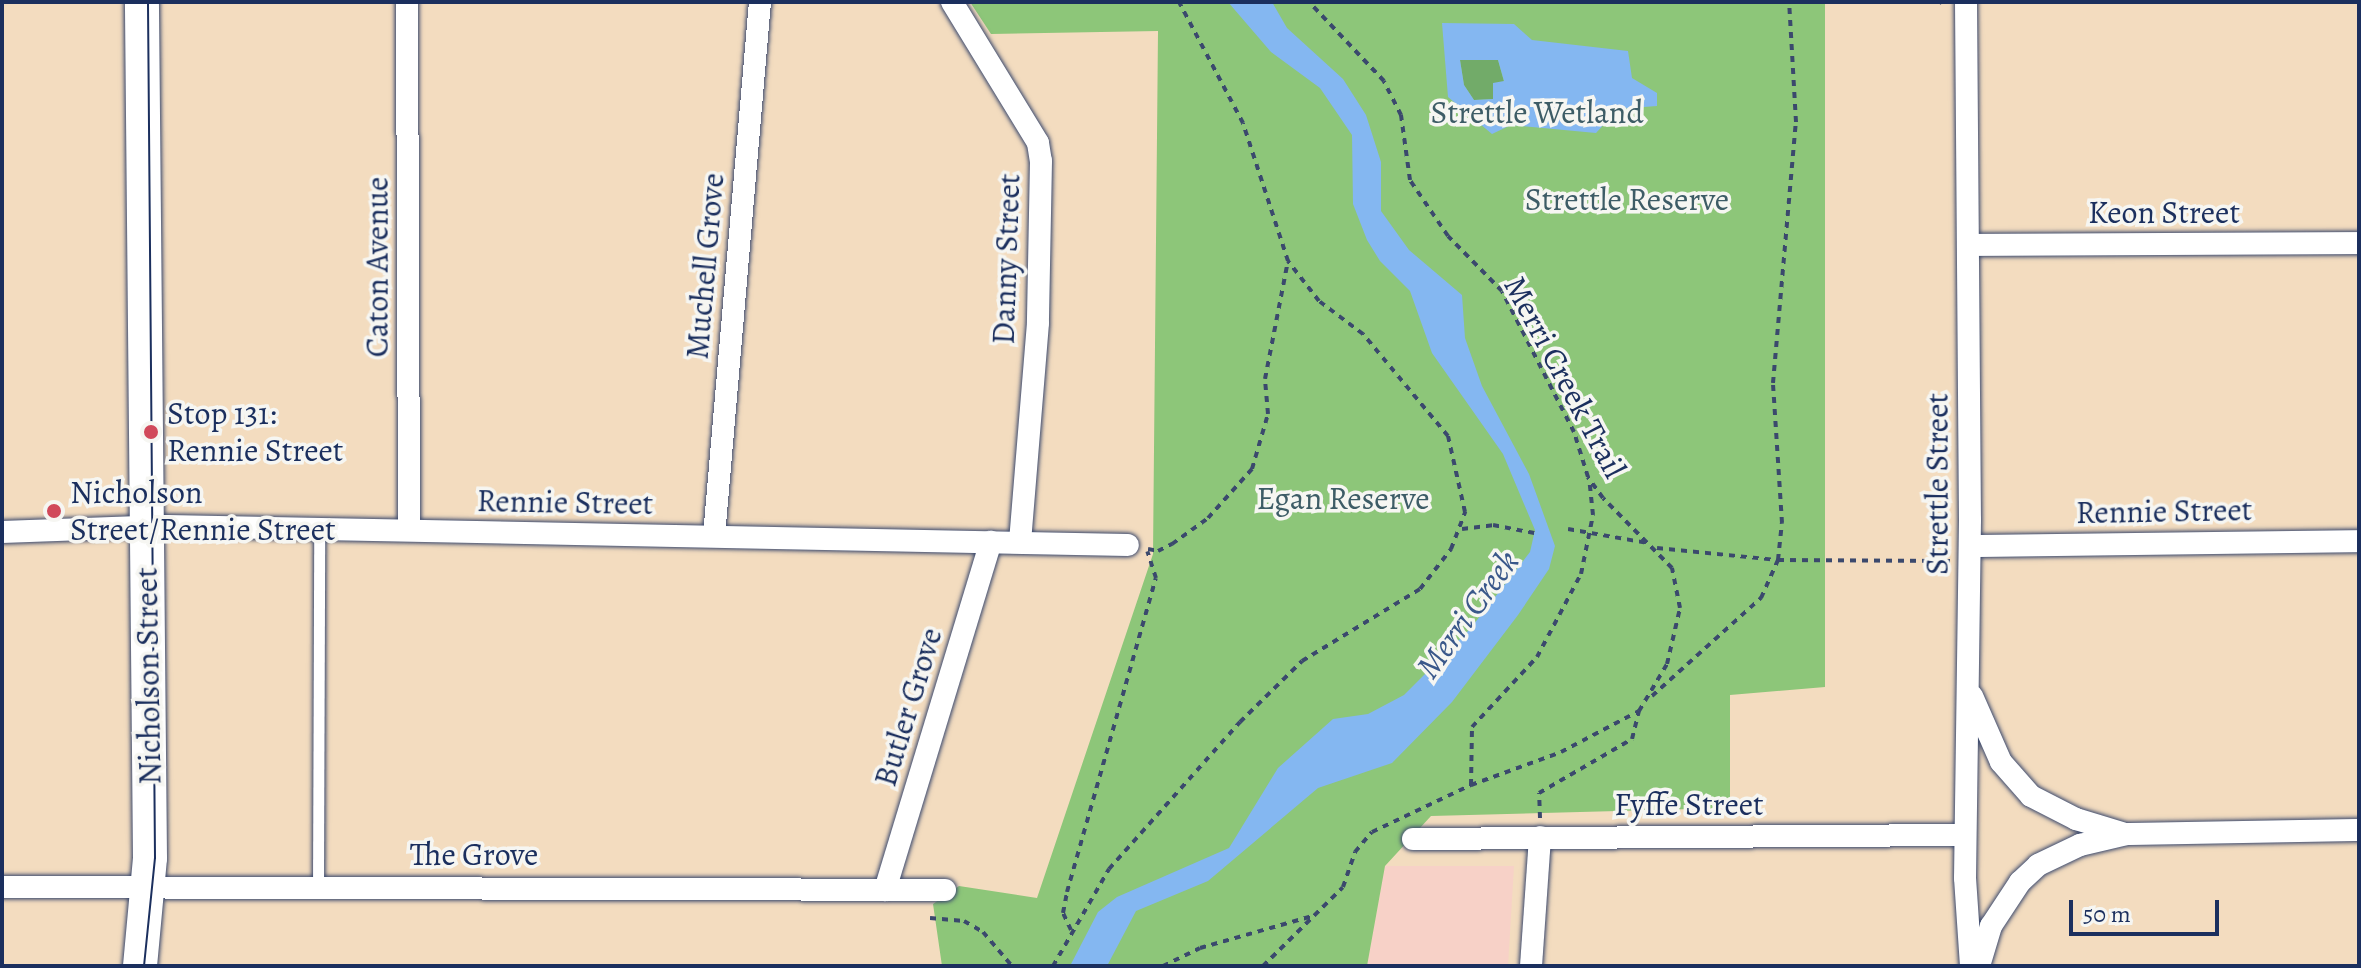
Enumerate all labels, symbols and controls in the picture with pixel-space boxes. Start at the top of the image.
park label: Strettle Wetland [1430,93,1644,131]
street label: Muchell Grove [678,171,732,361]
street label: Danny Street [984,173,1028,345]
street label: Caton Avenue [358,177,396,357]
park label: Strettle Reserve [1525,180,1729,218]
street label: Keon Street [2088,193,2240,231]
street label: Merri Creek Trail [1496,269,1634,485]
street label: Strettle Street [1918,393,1956,575]
place label: Stop 131: Rennie Street [167,395,343,470]
marker: Stop 131: Rennie Street [142,423,160,441]
place label: Nicholson Street/Rennie Street [70,474,336,549]
park label: Egan Reserve [1257,479,1429,517]
street label: Rennie Street [476,481,654,523]
street label: Rennie Street [2075,490,2253,532]
marker: Nicholson Street/Rennie Street [45,502,63,520]
water label: Merri Creek [1407,542,1527,686]
street label: Nicholson Street [127,567,169,785]
street label: Butler Grove [866,623,950,791]
street label: Fyffe Street [1614,785,1764,823]
street label: The Grove [410,835,538,873]
scale bar [2073,884,2223,934]
text: 50 m [2083,898,2131,930]

